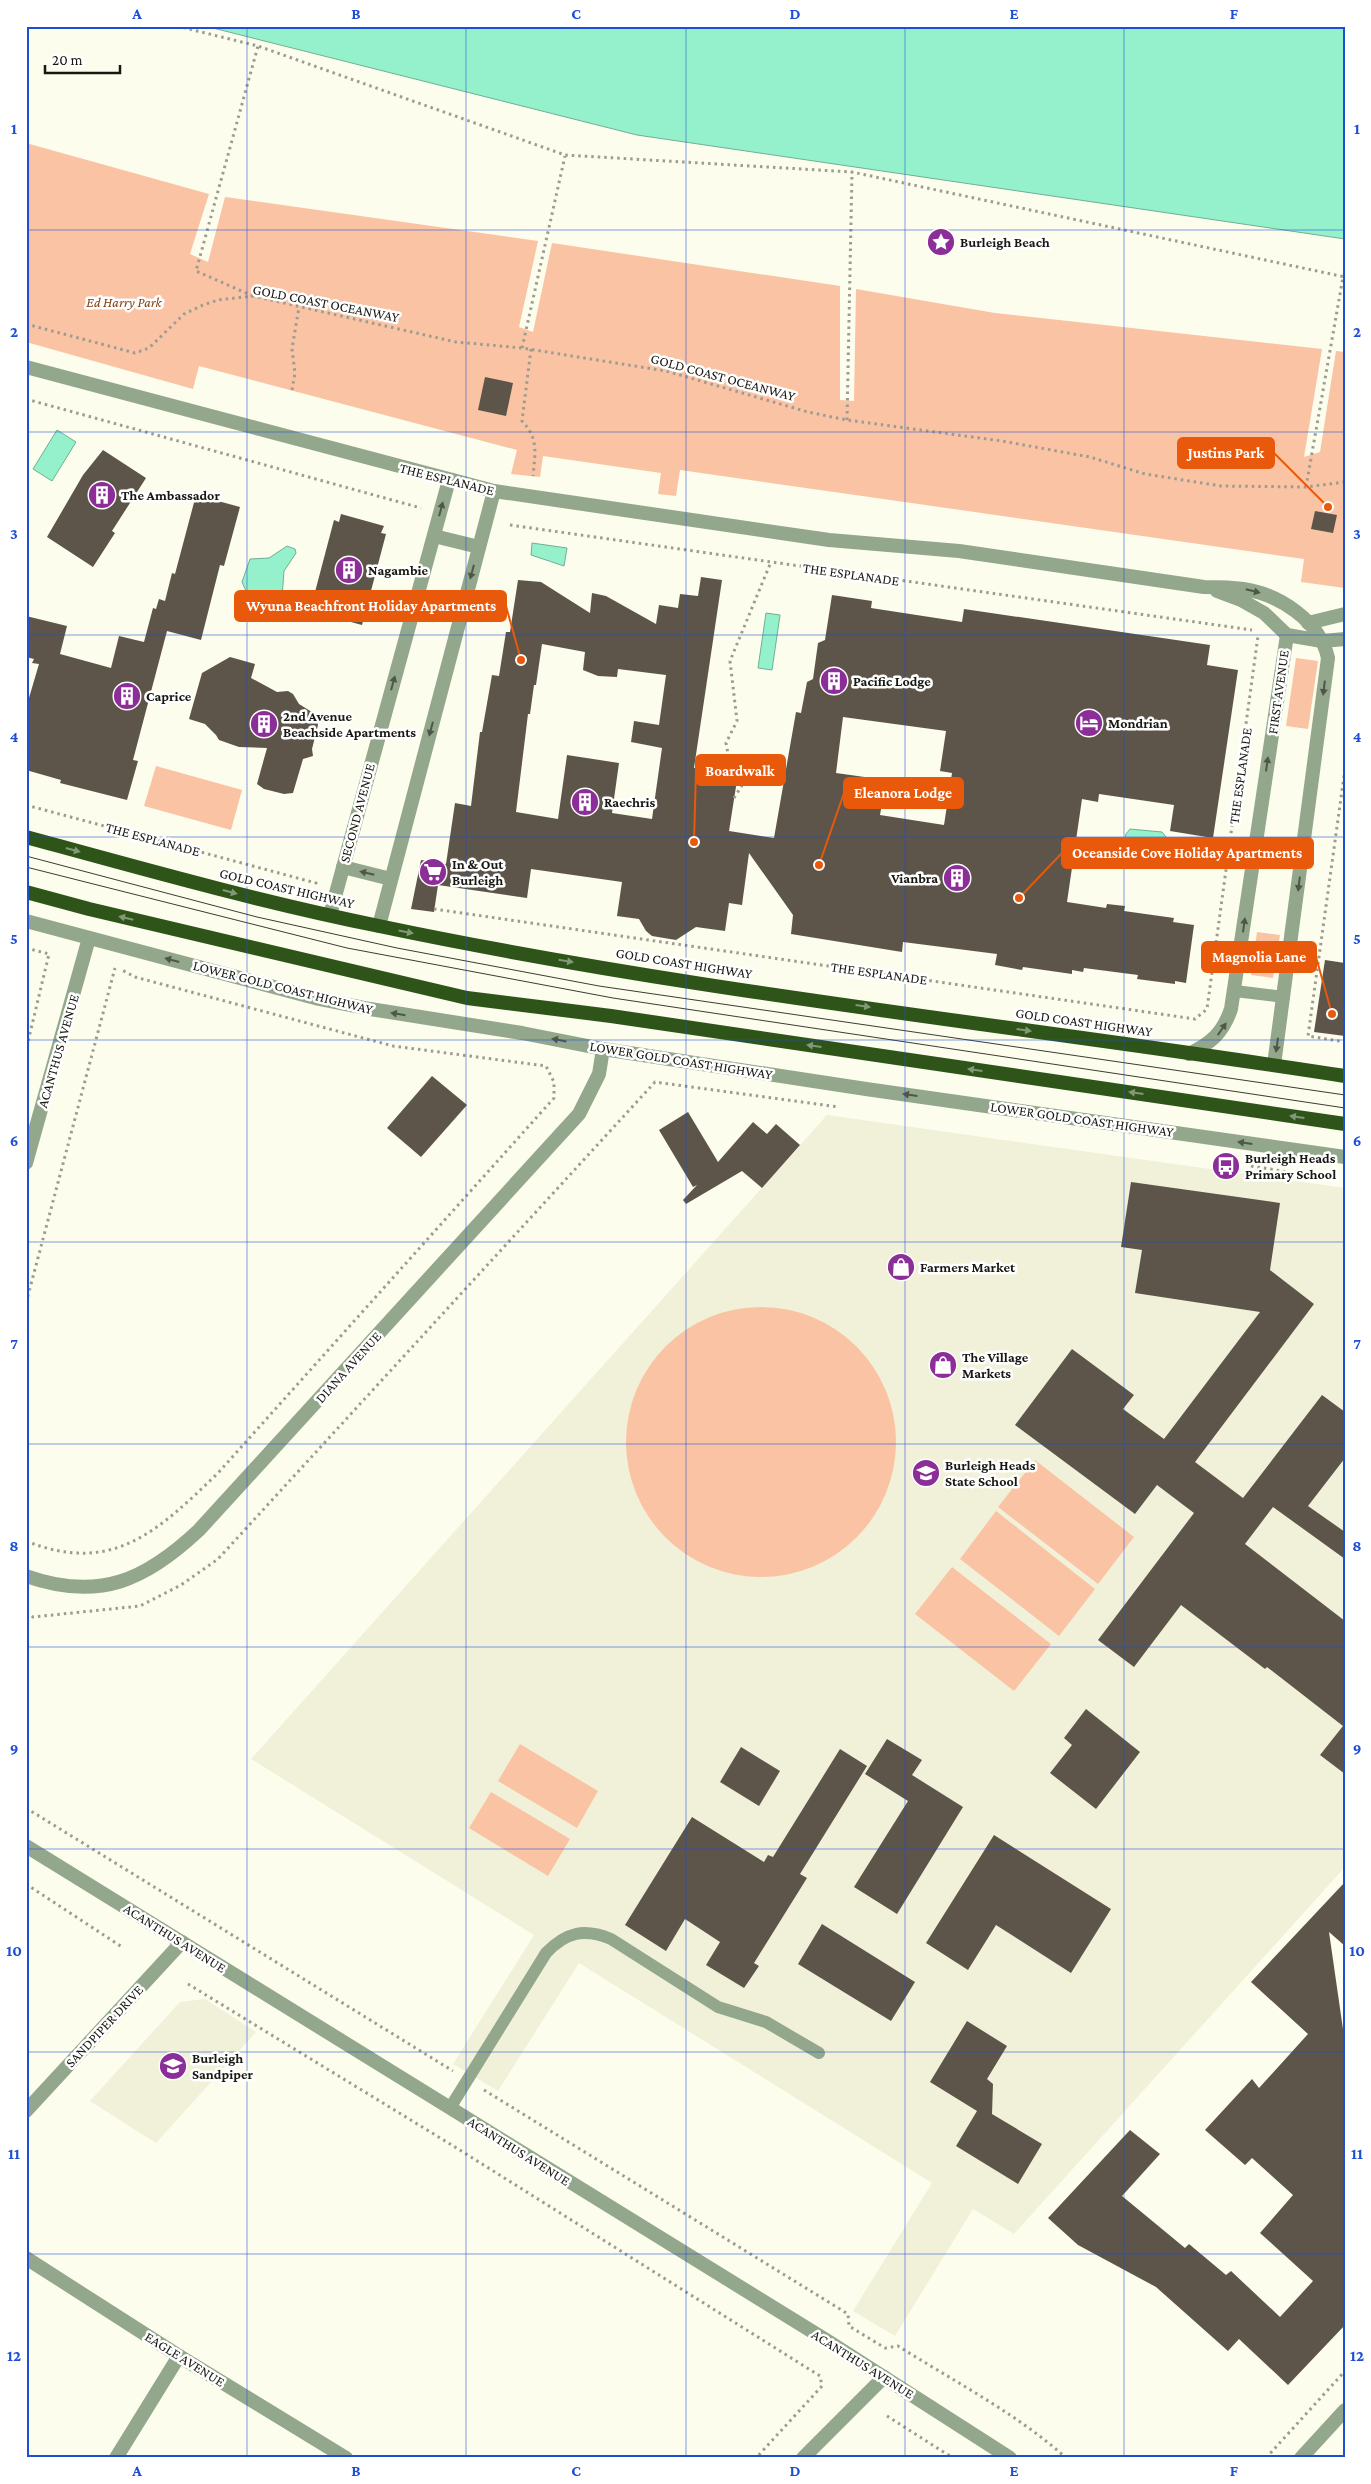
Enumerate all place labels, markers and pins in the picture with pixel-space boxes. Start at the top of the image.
place icon: Burleigh Beach [926,227,956,257]
place label: Burleigh Beach [960,234,1050,250]
callout: Justins Park [1178,438,1274,468]
building icon: The Ambassador [87,480,117,510]
place label: The Ambassador [121,487,220,503]
building icon: Nagambie [334,555,364,585]
place label: Nagambie [368,562,429,578]
callout: Wyuna Beachfront Holiday Apartments [235,591,506,621]
building icon: Pacific Lodge [819,666,849,696]
place label: Pacific Lodge [853,673,931,689]
building icon: Caprice [112,681,142,711]
place label: Caprice [146,688,192,704]
place label: 2nd Avenue Beachside Apartments [283,708,416,740]
hotel icon: Mondrian [1074,708,1104,738]
building icon: 2nd Avenue Beachside Apartments [249,709,279,739]
place label: Mondrian [1108,715,1168,731]
callout: Boardwalk [696,755,785,785]
callout: Eleanora Lodge [844,778,963,808]
building icon: Raechris [570,787,600,817]
place label: Raechris [604,794,656,810]
callout: Oceanside Cove Holiday Apartments [1062,838,1313,868]
place label: In & Out Burleigh [452,856,504,888]
supermarket icon: In & Out Burleigh [418,857,448,887]
building icon: Vianbra [942,863,972,893]
place label: Vianbra [890,870,938,886]
callout: Magnolia Lane [1202,942,1316,972]
place label: Burleigh Heads Primary School [1245,1150,1336,1182]
bus stop icon: Burleigh Heads Primary School [1211,1151,1241,1181]
shop icon: Farmers Market [886,1252,916,1282]
place label: Farmers Market [920,1259,1016,1275]
place label: The Village Markets [962,1349,1029,1381]
shop icon: The Village Markets [928,1350,958,1380]
place label: Burleigh Heads State School [945,1457,1036,1489]
school or university icon: Burleigh Heads State School [911,1458,941,1488]
place label: Burleigh Sandpiper [192,2050,254,2082]
school or university icon: Burleigh Sandpiper [158,2051,188,2081]

